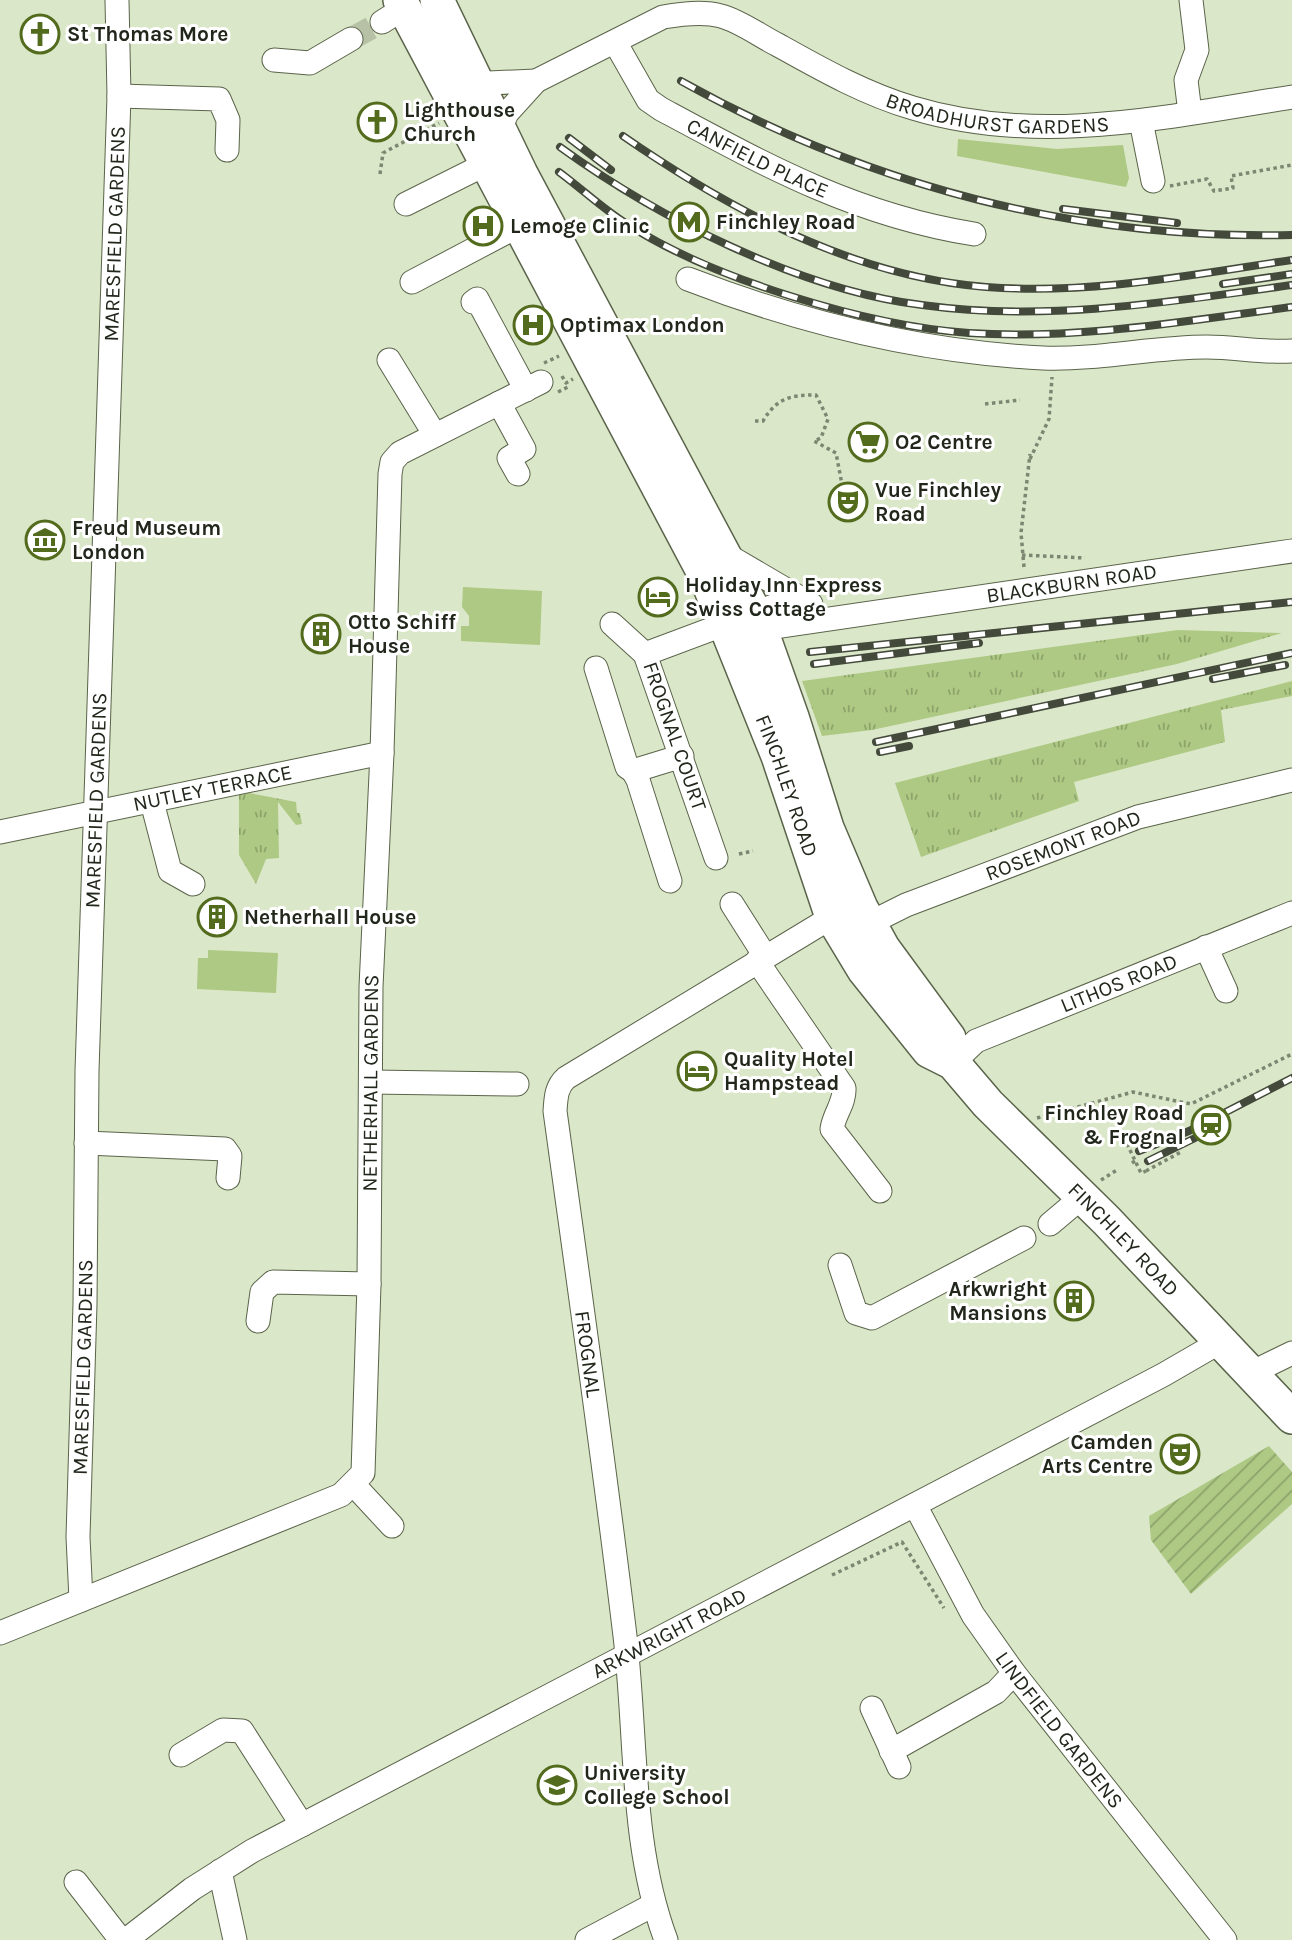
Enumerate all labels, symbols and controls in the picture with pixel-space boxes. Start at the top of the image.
church icon: St Thomas More [19,13,61,55]
place label: St Thomas More [67,22,228,46]
street label: BROADHURST GARDENS [883,88,1110,139]
place label: Lighthouse Church [404,98,515,146]
church icon: Lighthouse Church [356,101,398,143]
street label: CANFIELD PLACE [683,113,832,203]
street label: MARESFIELD GARDENS [99,125,130,342]
metro station icon: Finchley Road [668,201,710,243]
hospital icon: Lemoge Clinic [462,205,504,247]
place label: Finchley Road [716,210,856,234]
place label: Lemoge Clinic [510,214,650,238]
hospital icon: Optimax London [512,304,554,346]
place label: Optimax London [560,313,725,337]
supermarket icon: O2 Centre [847,421,889,463]
place label: O2 Centre [895,430,993,454]
place label: Vue Finchley Road [875,478,1001,526]
theatre icon: Vue Finchley Road [827,481,869,523]
place label: Freud Museum London [72,516,221,564]
museum icon: Freud Museum London [24,519,66,561]
street label: BLACKBURN ROAD [985,559,1158,608]
place label: Holiday Inn Express Swiss Cottage [685,573,882,621]
hotel icon: Holiday Inn Express Swiss Cottage [637,576,679,618]
place label: Otto Schiff House [348,610,456,658]
building icon: Otto Schiff House [300,613,342,655]
street label: FROGNAL COURT [638,658,712,814]
street label: MARESFIELD GARDENS [80,692,111,909]
street label: FINCHLEY ROAD [751,711,823,860]
street label: NUTLEY TERRACE [131,760,294,816]
street label: ROSEMONT ROAD [982,805,1144,886]
building icon: Netherhall House [196,896,238,938]
place label: Netherhall House [244,905,416,929]
street label: LITHOS ROAD [1057,949,1181,1018]
street label: NETHERHALL GARDENS [358,974,384,1192]
place label: Quality Hotel Hampstead [724,1047,854,1095]
hotel icon: Quality Hotel Hampstead [676,1050,718,1092]
place label: Finchley Road & Frognal [1044,1101,1184,1149]
station icon: Finchley Road & Frognal [1190,1104,1232,1146]
street label: FINCHLEY ROAD [1063,1178,1184,1301]
street label: MARESFIELD GARDENS [68,1259,97,1475]
place label: Arkwright Mansions [949,1277,1047,1325]
building icon: Arkwright Mansions [1053,1280,1095,1322]
street label: FROGNAL [570,1309,606,1399]
place label: Camden Arts Centre [1042,1430,1153,1478]
theatre icon: Camden Arts Centre [1159,1433,1201,1475]
street label: ARKWRIGHT ROAD [588,1583,750,1683]
street label: LINDFIELD GARDENS [991,1647,1128,1813]
place label: University College School [584,1761,730,1809]
school or university icon: University College School [536,1764,578,1806]

